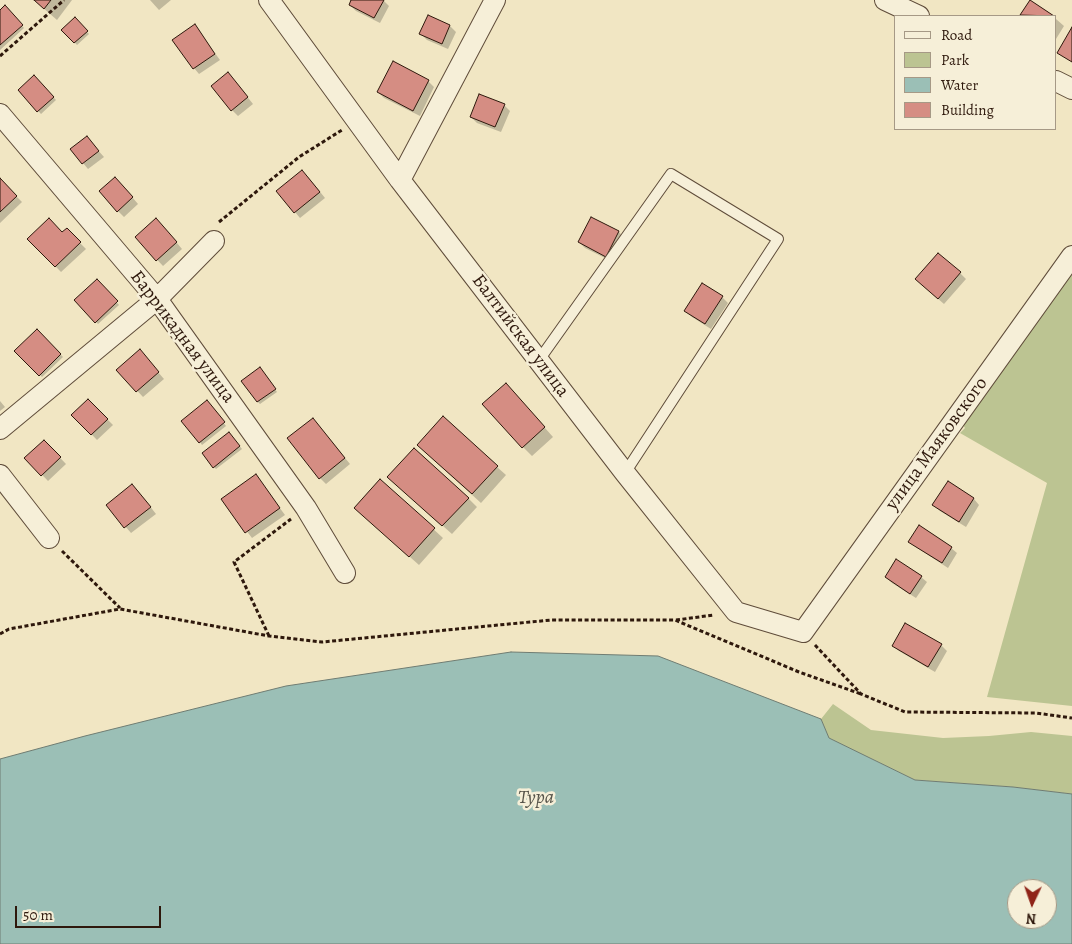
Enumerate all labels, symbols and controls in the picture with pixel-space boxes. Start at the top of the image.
legend [894,15,1057,130]
text: Road [941,25,972,45]
text: Park [941,50,969,70]
text: Water [941,75,978,95]
text: Building [941,100,994,120]
street label: Баррикадная улица [125,266,239,408]
street label: Балтийская улица [466,270,574,402]
street label: улица Маяковского [881,373,993,515]
water label: Тура [518,786,554,810]
north arrow [1007,879,1057,929]
scale bar [18,896,164,928]
text: 50 m [23,905,53,925]
text: N [1026,909,1037,928]

